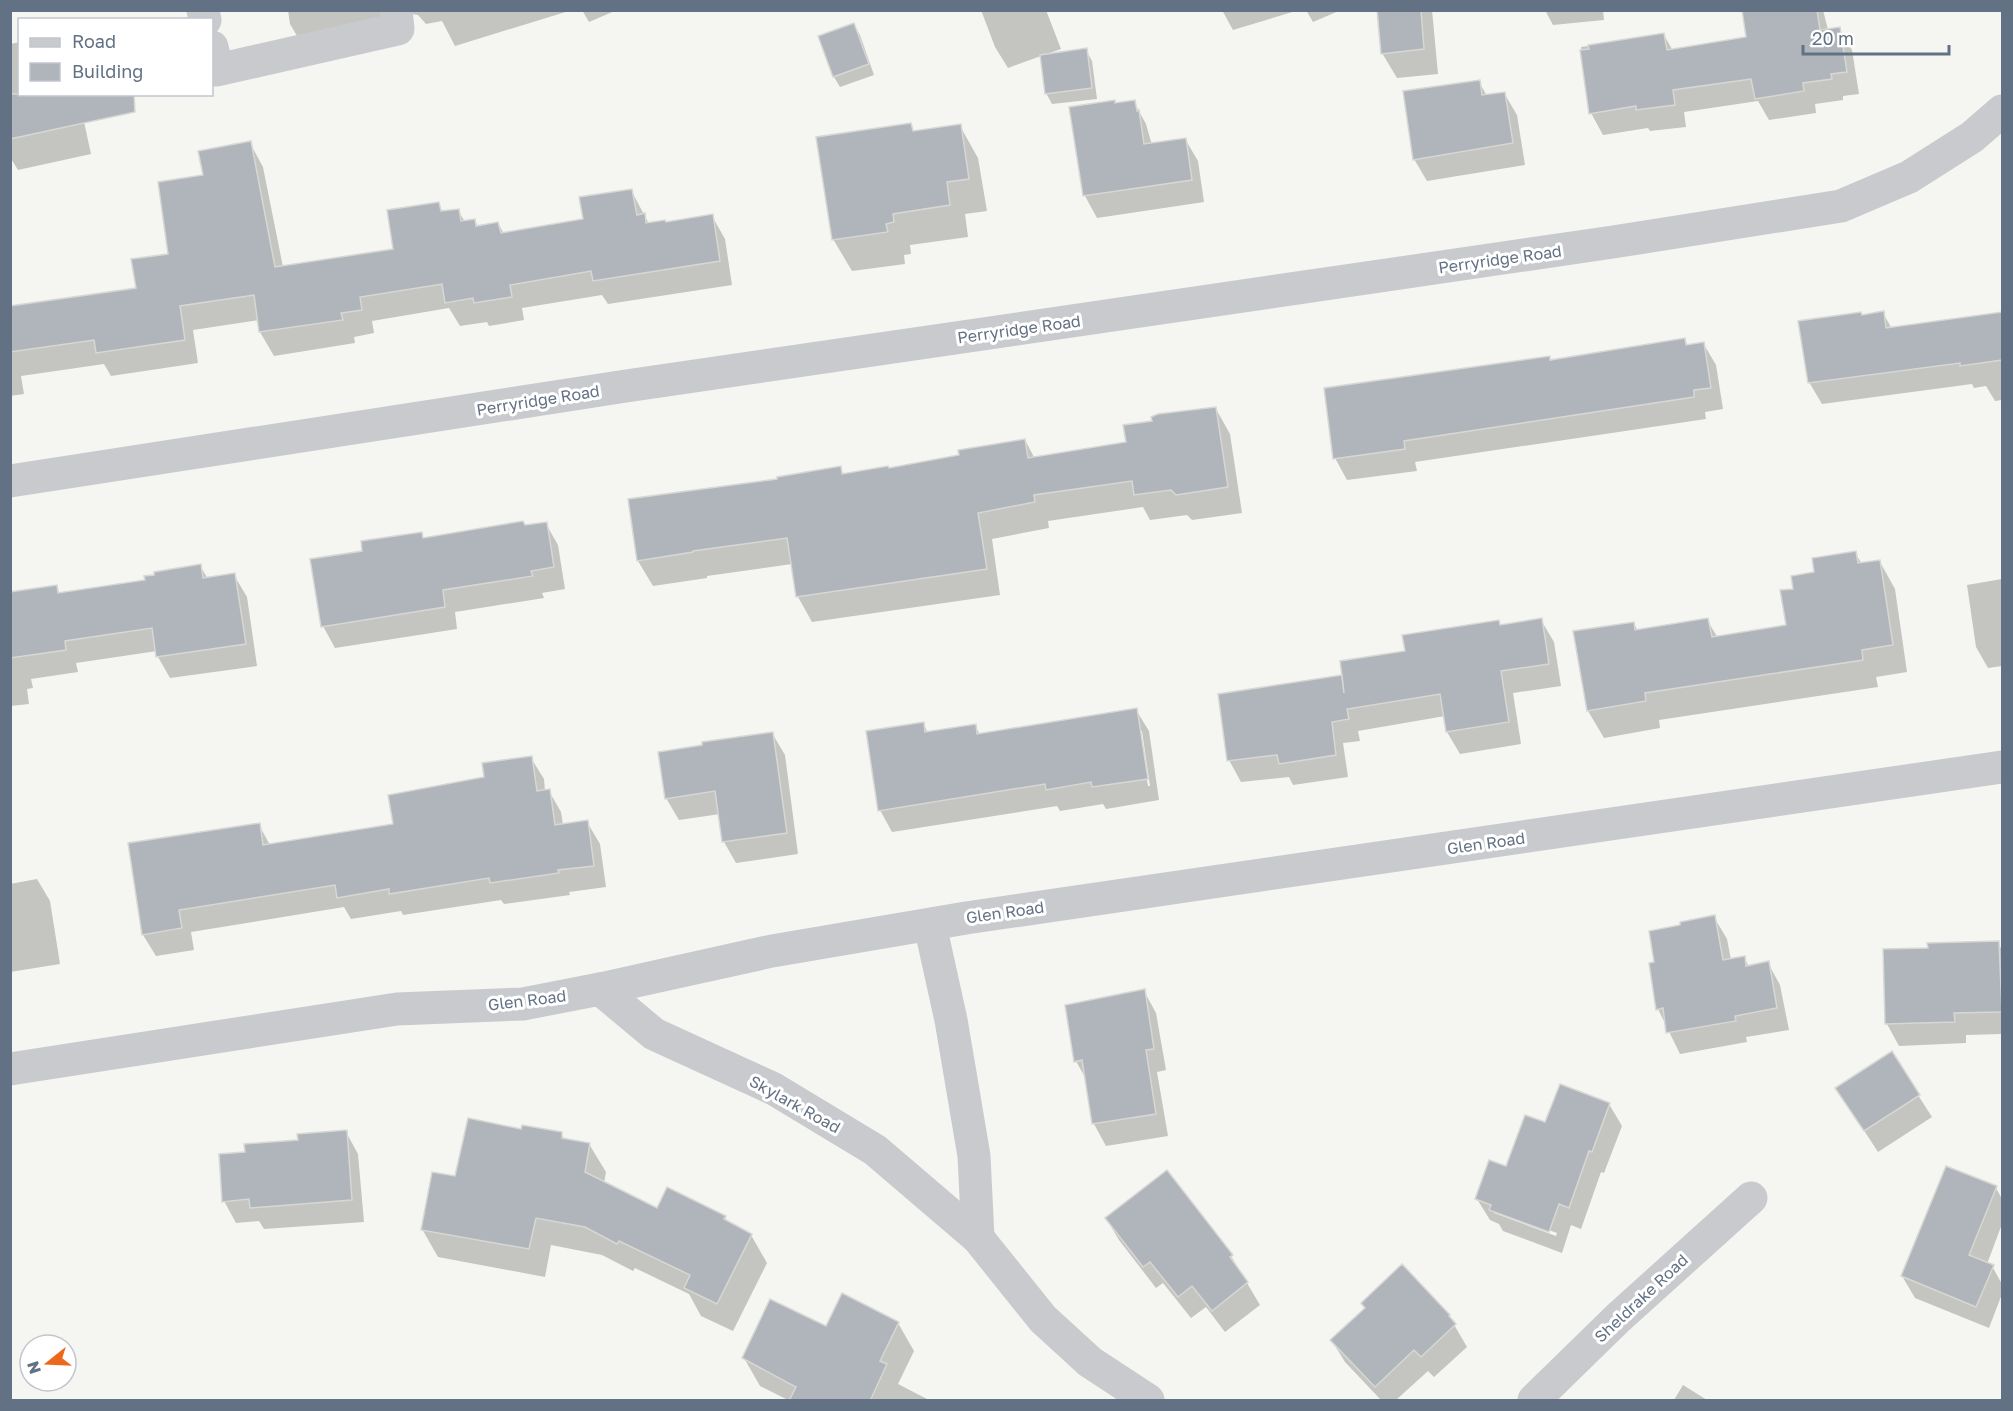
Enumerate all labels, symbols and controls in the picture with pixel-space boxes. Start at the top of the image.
legend [18,18,213,96]
scale bar [1803,18,1948,56]
text: 20 m [1812,27,1854,49]
text: Road [72,30,116,52]
text: Building [72,60,143,82]
street label: Perryridge Road [1437,240,1563,278]
street label: Perryridge Road [956,310,1082,348]
street label: Perryridge Road [475,380,601,420]
street label: Glen Road [1446,828,1526,858]
street label: Glen Road [965,897,1045,927]
street label: Glen Road [487,985,567,1015]
street label: Skylark Road [746,1071,844,1137]
street label: Sheldrake Road [1590,1250,1692,1346]
north arrow [18,1333,78,1393]
text: N [22,1359,45,1377]

